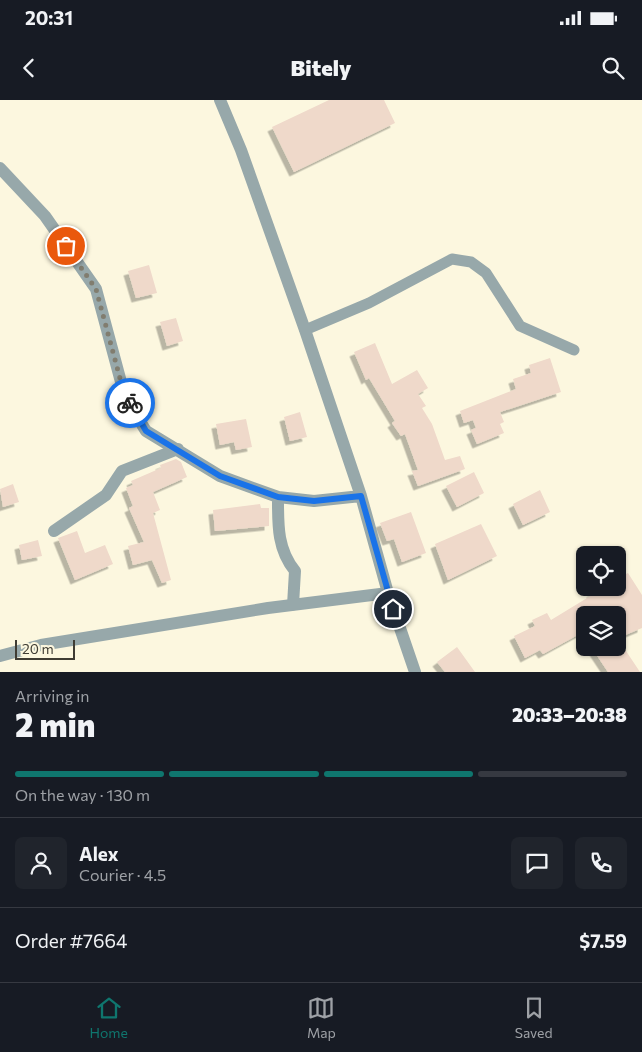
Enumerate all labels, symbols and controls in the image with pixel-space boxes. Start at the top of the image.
text: 20:31 [25,6,73,29]
icon: back [15,54,43,82]
text: Bitely [291,54,351,81]
icon: search [599,54,627,82]
pin [45,225,87,267]
icon: bag [52,232,80,260]
courier [105,378,155,428]
icon: bike [116,389,144,417]
map controls [576,546,626,656]
button: locate [576,546,626,596]
pin [372,588,414,630]
icon: home [379,595,407,623]
button: layers [576,606,626,656]
scale bar [15,637,75,660]
text: 20 m [22,640,54,657]
text: Arriving in [15,686,89,705]
text: 20:33–20:38 [512,703,627,726]
text: 2 min [15,704,95,744]
text: On the way · 130 m [15,785,150,804]
button: person [15,837,67,889]
button: chat [511,837,563,889]
button: phone [575,837,627,889]
text: Alex [79,842,119,865]
text: Courier · 4.5 [79,865,166,884]
text: Order #7664 [15,929,127,952]
text: $7.59 [579,929,627,952]
tab: Home [89,994,128,1041]
tab: Map [307,994,336,1041]
tab: Saved [515,994,553,1041]

